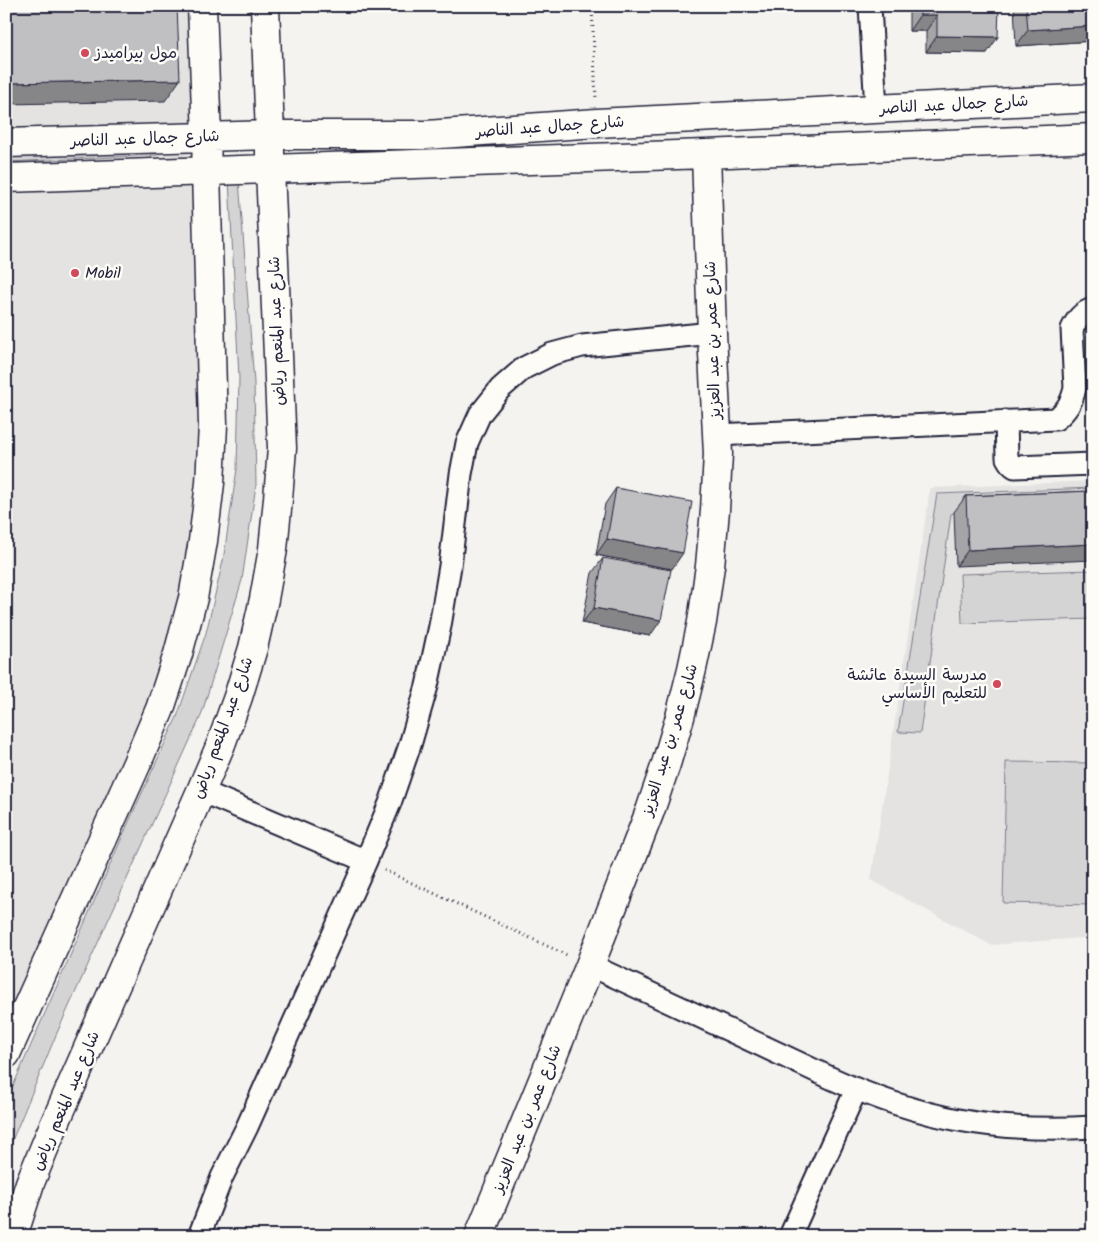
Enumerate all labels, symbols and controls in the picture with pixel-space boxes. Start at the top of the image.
place label: مول بيراميدز [93,41,177,66]
marker: مول بيراميدز [79,47,91,59]
street label: شارع جمال عبد الناصر [877,89,1029,121]
street label: شارع جمال عبد الناصر [473,109,625,145]
street label: شارع جمال عبد الناصر [68,124,220,154]
street label: شارع عبد المنعم رياض [262,256,292,406]
street label: شارع عمر بن عبد العزيز [698,260,728,422]
place label: Mobil [85,261,121,286]
marker: Mobil [69,267,81,279]
street label: شارع عبد المنعم رياض [186,653,260,803]
street label: شارع عمر بن عبد العزيز [634,661,705,821]
place label: مدرسة السيدة عائشة للتعليم الأساسي [848,663,987,707]
marker: مدرسة السيدة عائشة للتعليم الأساسي [991,678,1003,690]
street label: شارع عبد المنعم رياض [25,1027,107,1175]
street label: شارع عمر بن عبد العزيز [485,1041,568,1199]

